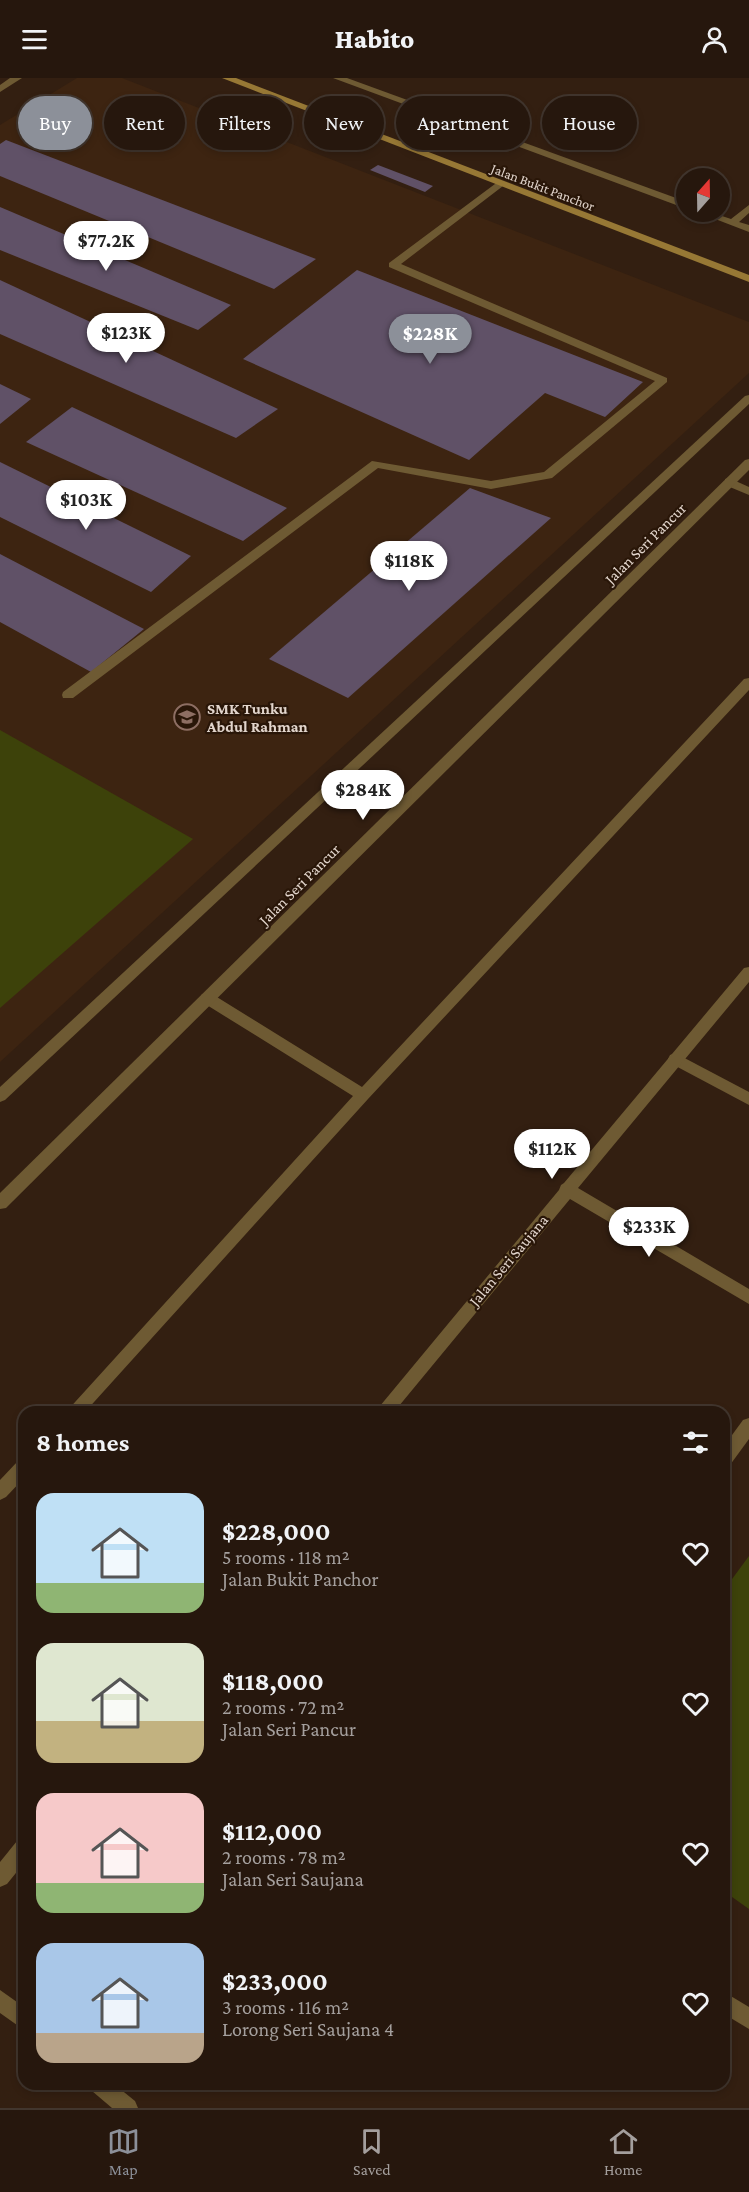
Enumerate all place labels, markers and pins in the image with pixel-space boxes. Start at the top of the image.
pin: $77.2K [57,221,155,272]
pin: $123K [84,313,168,364]
pin: $228K [388,314,472,365]
pin: $103K [44,480,128,531]
pin: $118K [367,541,451,592]
place label: SMK Tunku Abdul Rahman [206,700,308,735]
school or university icon: SMK Tunku Abdul Rahman [172,702,202,732]
pin: $284K [321,770,405,821]
pin: $112K [510,1129,594,1180]
pin: $233K [607,1207,691,1258]

